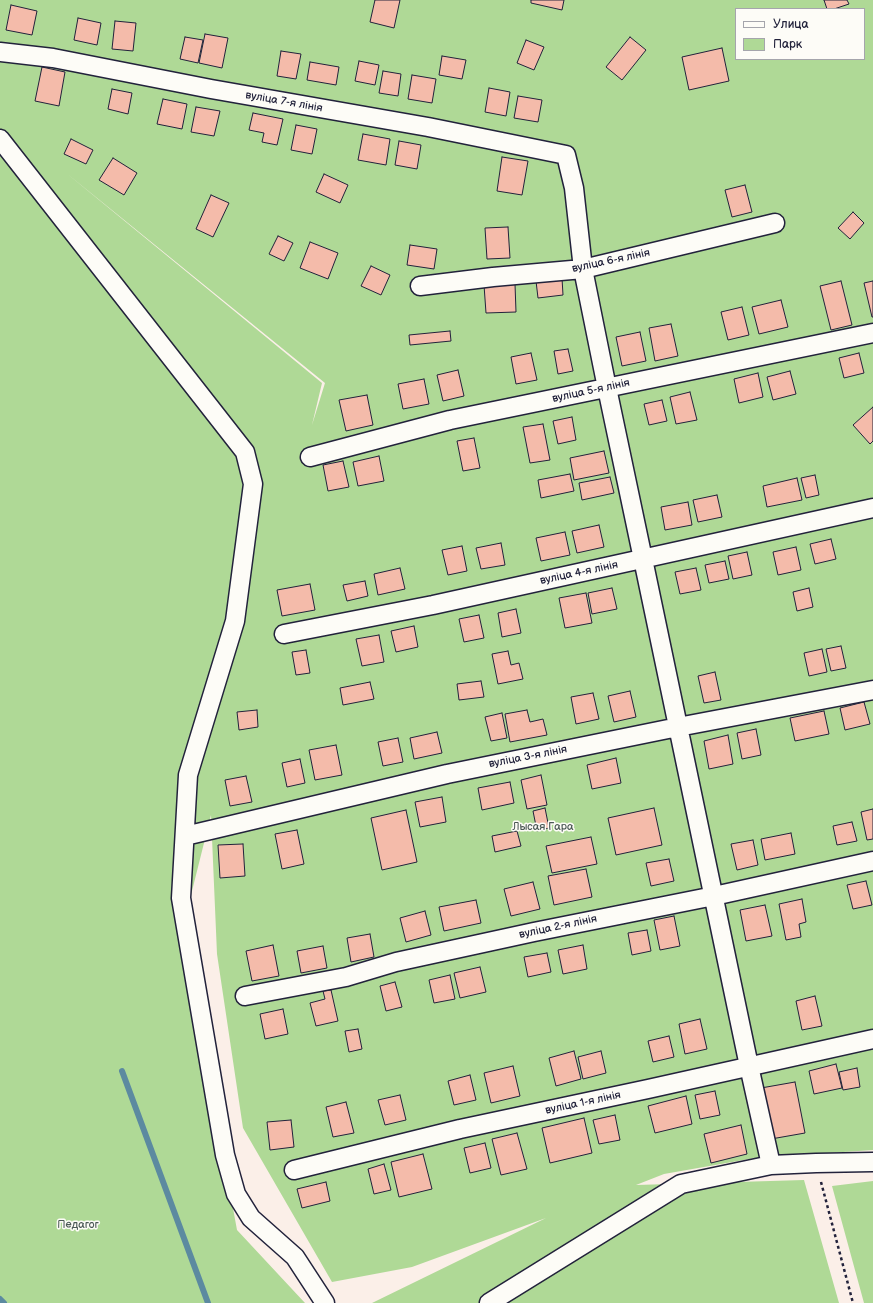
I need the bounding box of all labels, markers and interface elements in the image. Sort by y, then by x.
legend [735,8,865,60]
text: Улица [773,17,809,32]
text: Парк [773,37,802,52]
street label: вуліца 7-я лінія [244,89,324,115]
street label: вуліца 6-я лінія [571,246,651,276]
street label: вуліца 5-я лінія [551,376,631,406]
street label: вуліца 4-я лінія [539,558,619,588]
street label: вуліца 3-я лінія [488,743,568,771]
park label: Лысая Гара [512,820,574,834]
street label: вуліца 2-я лінія [518,912,598,942]
street label: вуліца 1-я лінія [544,1089,622,1117]
park label: Педагог [57,1218,99,1232]

